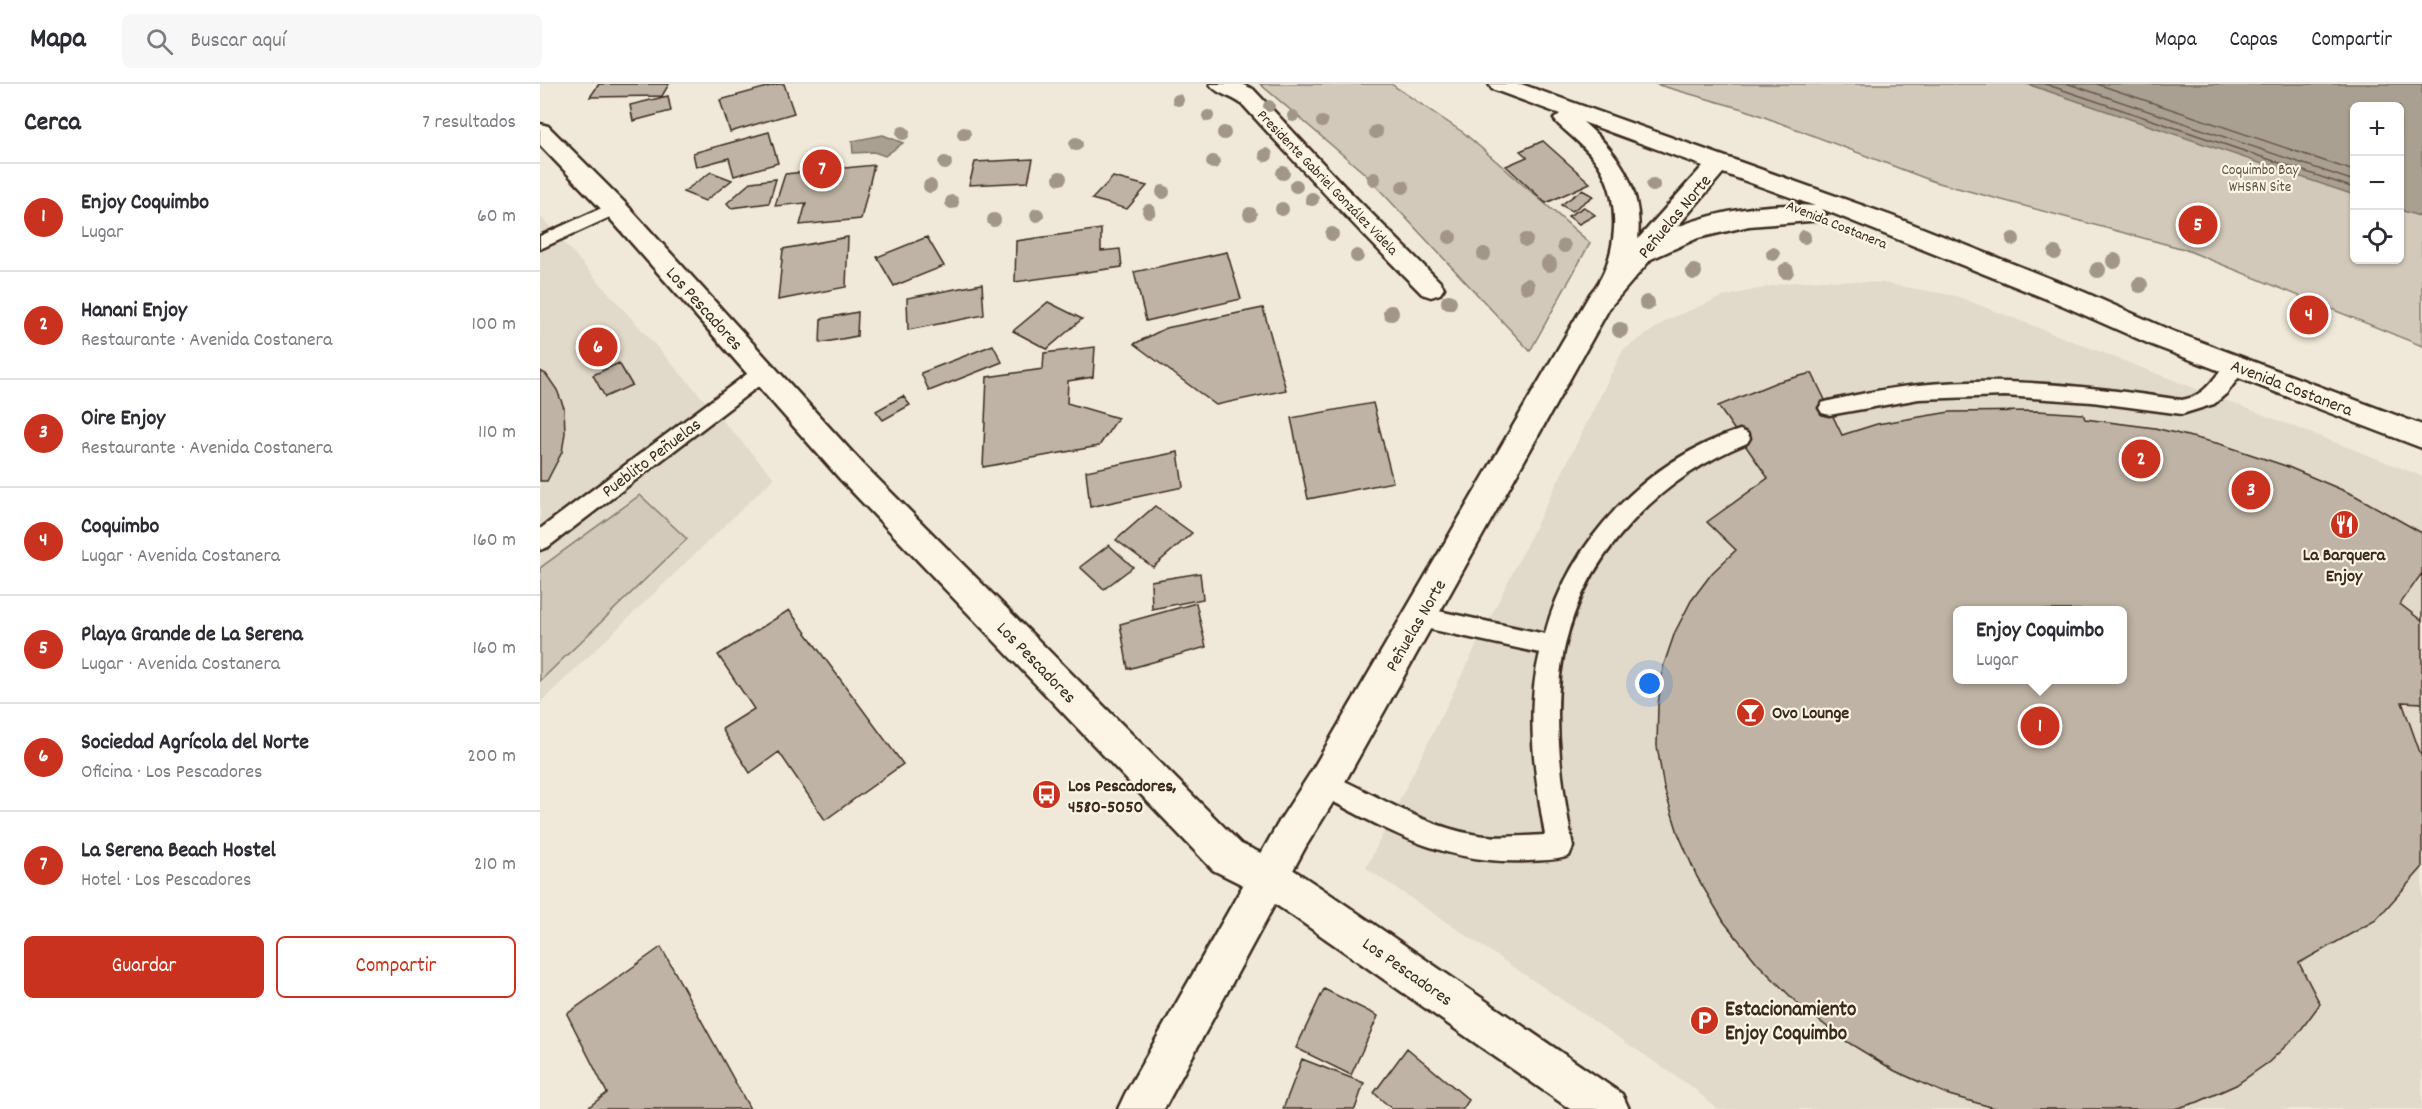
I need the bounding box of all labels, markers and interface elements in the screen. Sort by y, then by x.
search box [122,14,542,68]
text: Mapa [30,21,86,61]
icon: search [143,25,176,58]
text: Buscar aquí [191,26,286,57]
text: Mapa [2155,26,2197,56]
text: Capas [2230,26,2278,56]
text: Compartir [2311,26,2392,56]
map controls [2350,102,2404,264]
button: + [2350,102,2404,156]
text: Cerca [24,105,81,142]
street label: Presidente Gabriel González Videla [1251,106,1403,262]
text: 7 resultados [422,109,516,137]
pin: 7 [802,146,842,191]
button: − [2350,156,2404,210]
park label: Coquimbo Bay WHSRN Site [2221,160,2299,199]
street label: Peñuelas Norte [1633,170,1719,265]
text: Enjoy Coquimbo [81,188,209,219]
street label: Avenida Costanera [1782,196,1891,257]
pin: 5 [2178,202,2218,248]
text: 1 [41,203,46,231]
text: 60 m [477,203,516,231]
button: locate [2350,210,2404,264]
text: Lugar [81,219,123,247]
street label: Los Pescadores [659,262,748,357]
pin: 4 [2290,292,2328,338]
text: Hanani Enjoy [81,296,187,327]
text: 2 [39,311,48,339]
text: 100 m [472,311,516,339]
pin: 6 [578,324,618,370]
text: Restaurante · Avenida Costanera [81,327,332,355]
street label: Avenida Costanera [2227,355,2356,424]
text: Oire Enjoy [81,404,165,435]
street label: Pueblito Peñuelas [598,413,707,505]
text: 3 [39,419,48,447]
text: 110 m [478,419,516,447]
text: Restaurante · Avenida Costanera [81,435,332,463]
pin: 2 [2122,436,2160,482]
pin: 3 [2232,468,2270,512]
restaurant icon: La Barquera Enjoy [2328,509,2360,541]
text: Coquimbo [81,512,159,543]
text: 4 [39,527,48,555]
text: 160 m [473,527,516,555]
text: Lugar · Avenida Costanera [81,543,280,571]
place label: La Barquera Enjoy [2303,544,2386,590]
street label: Peñuelas Norte [1381,575,1454,677]
popup [1953,606,2127,684]
text: Enjoy Coquimbo [1976,616,2104,647]
street label: Los Pescadores [990,617,1081,710]
text: Playa Grande de La Serena [81,620,303,651]
text: 5 [39,635,48,663]
text: 160 m [473,635,516,663]
text: Lugar [1976,647,2018,675]
text: Lugar · Avenida Costanera [81,651,280,679]
your location [1635,669,1664,698]
bar icon: Ovo Lounge [1735,696,1767,728]
place label: Ovo Lounge [1772,702,1849,727]
pin: 1 [2020,704,2060,748]
text: Sociedad Agrícola del Norte [81,728,309,759]
text: 6 [39,743,48,771]
text: 200 m [467,743,516,771]
text: Oficina · Los Pescadores [81,759,263,787]
place label: Los Pescadores, 4580-5050 [1068,775,1176,821]
bus stop icon: Los Pescadores, 4580-5050 [1031,779,1063,811]
text: La Serena Beach Hostel [81,836,276,867]
text: 7 [40,851,47,879]
text: 210 m [474,851,516,879]
text: Hotel · Los Pescadores [81,867,252,895]
street label: Los Pescadores [1356,933,1457,1013]
button: Guardar [24,936,264,998]
button: Compartir [276,936,516,998]
place label: Estacionamiento Enjoy Coquimbo [1725,996,1856,1050]
parking icon: Estacionamiento Enjoy Coquimbo [1688,1004,1720,1036]

